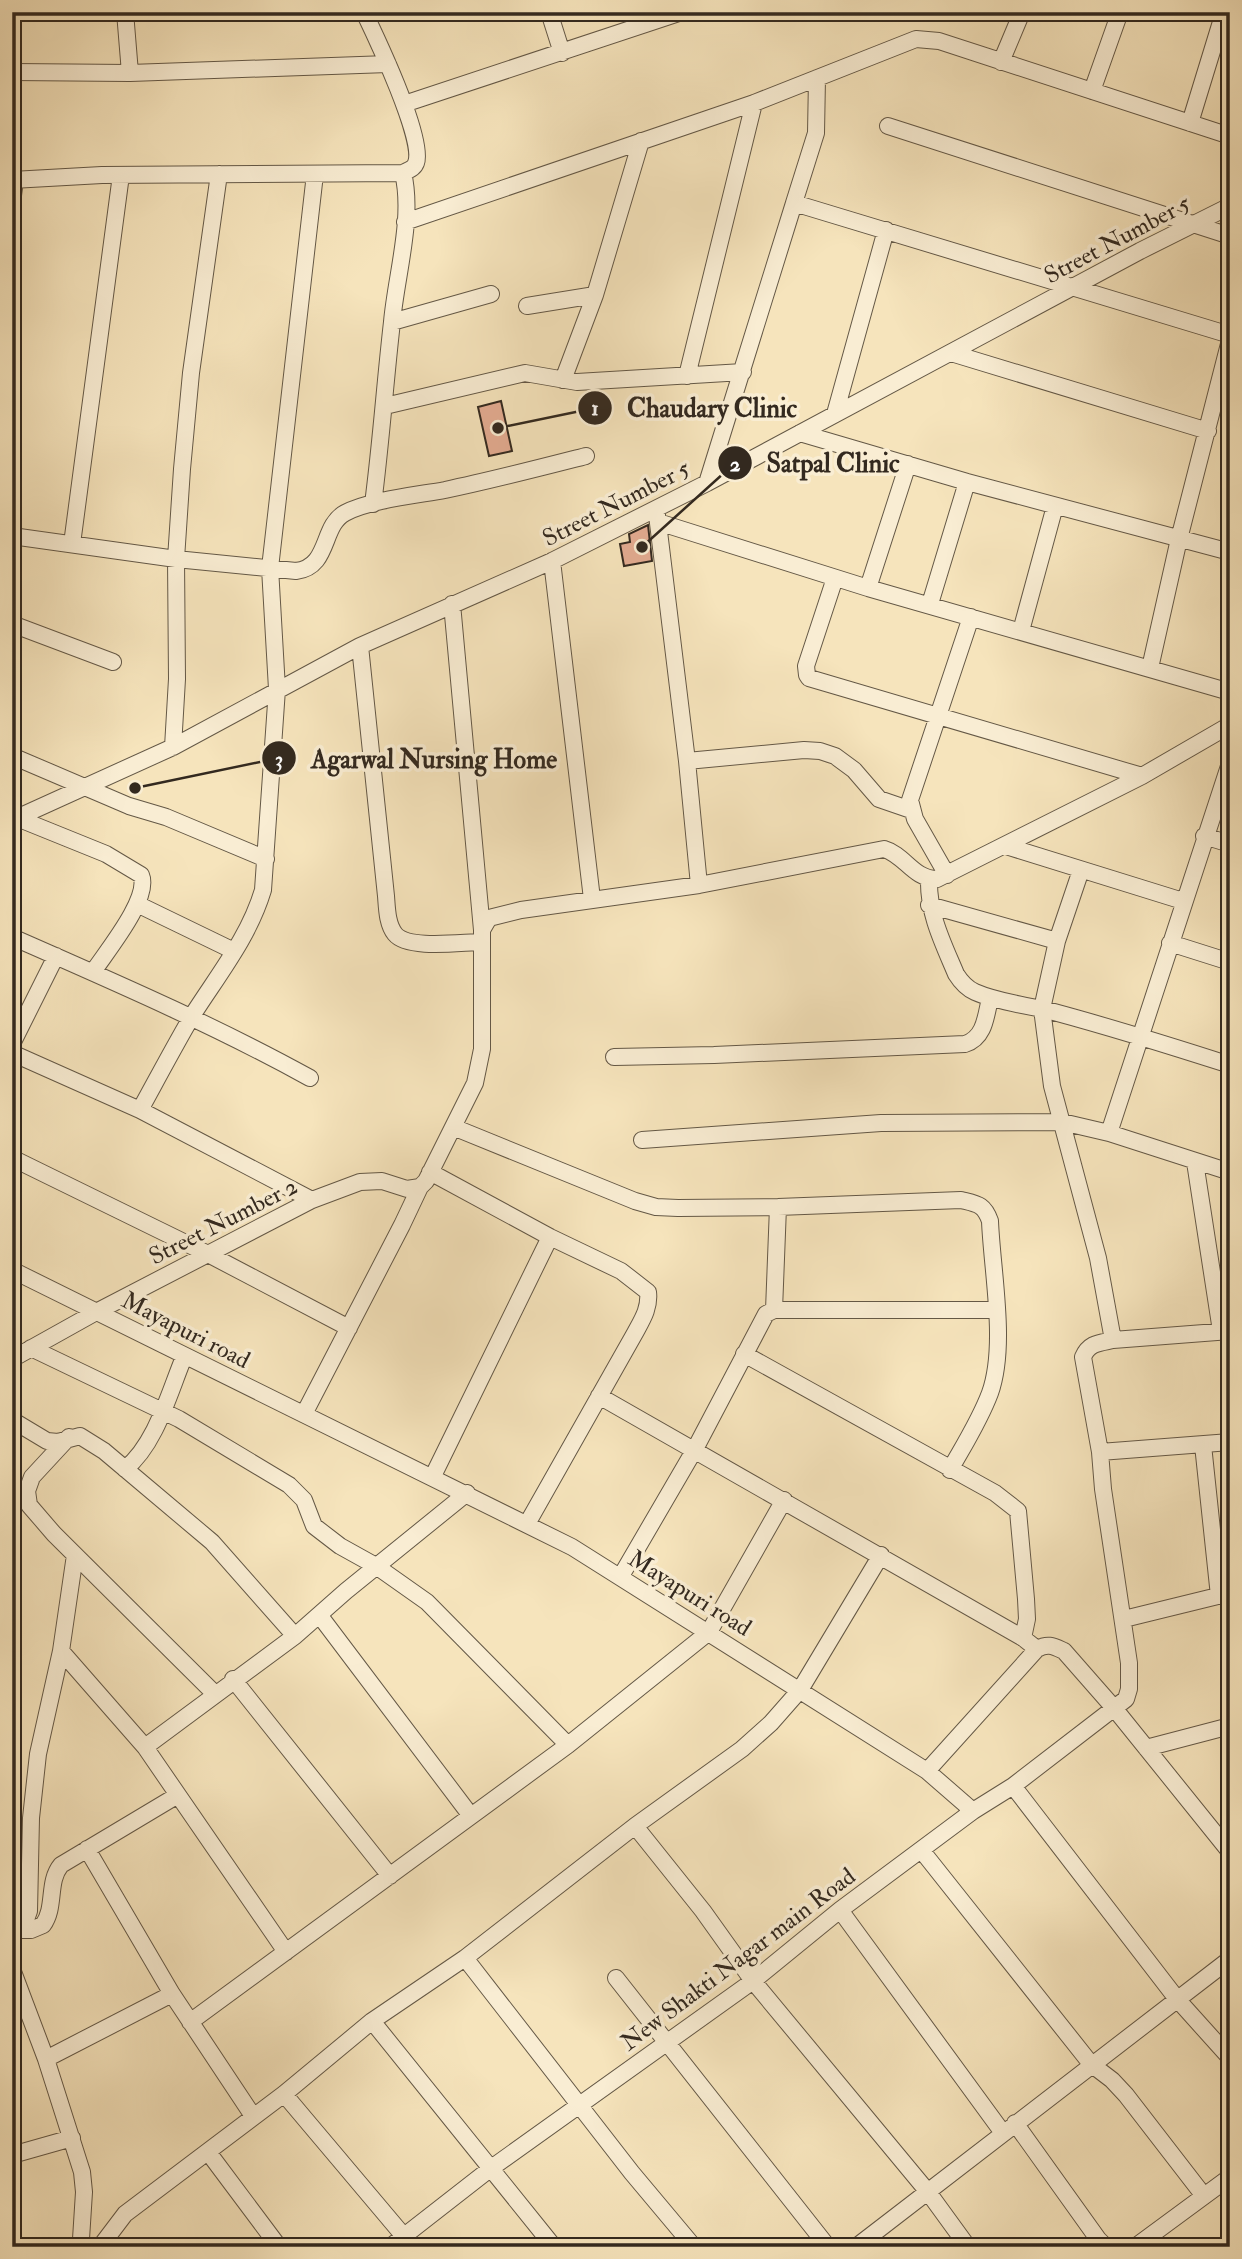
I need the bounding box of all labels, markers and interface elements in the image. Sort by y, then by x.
street label: Street Number 5 [1039,188,1196,291]
callout: Chaudary Clinic [578,385,811,432]
text: Chaudary Clinic [627,393,798,426]
text: 1 [591,395,599,422]
callout: Satpal Clinic [718,440,914,487]
text: Satpal Clinic [767,448,900,481]
text: 2 [730,451,741,478]
street label: Street Number 5 [537,453,695,554]
callout: Agarwal Nursing Home [262,735,571,782]
text: Agarwal Nursing Home [310,744,557,777]
text: 3 [275,746,283,773]
street label: Street Number 2 [144,1171,303,1272]
street label: Mayapuri road [116,1285,255,1376]
street label: Mayapuri road [622,1543,757,1644]
street label: New Shakti Nagar main Road [615,1861,862,2058]

